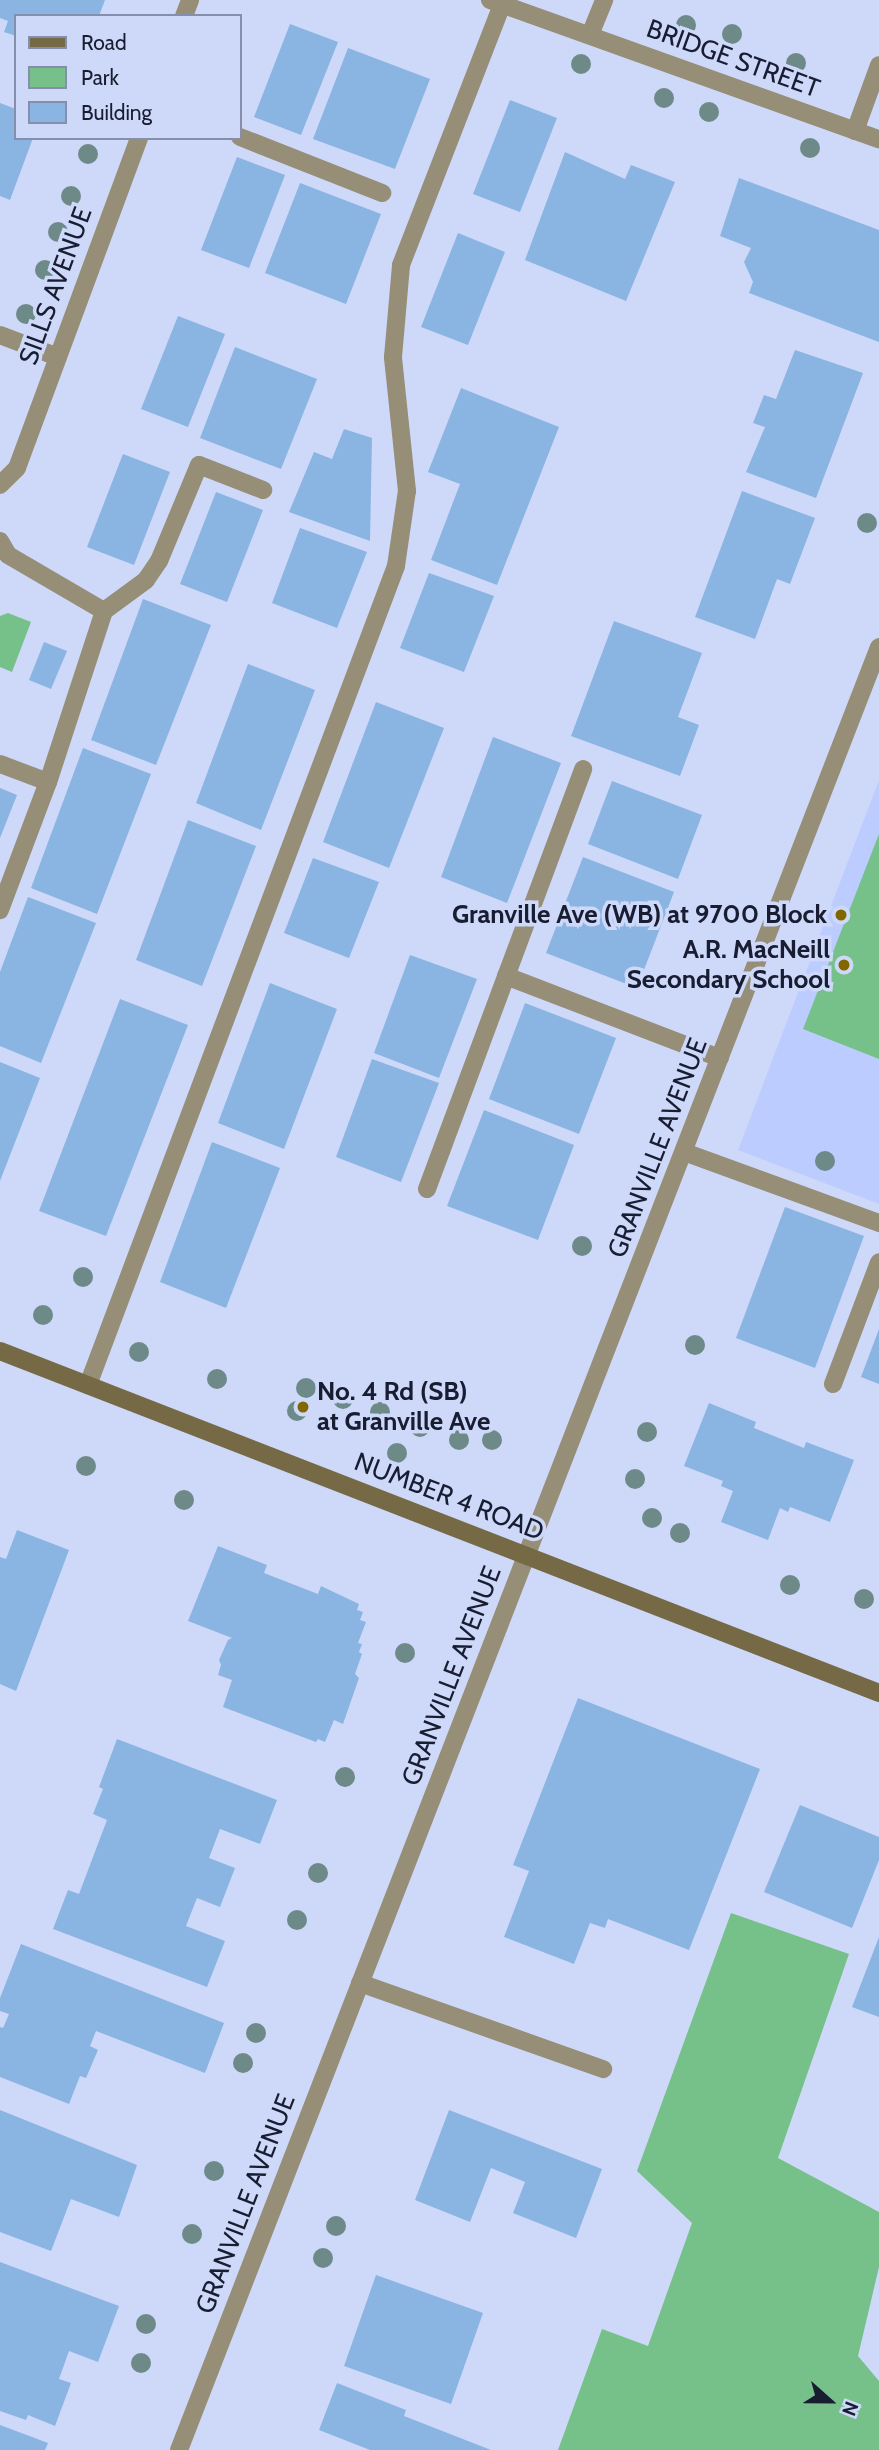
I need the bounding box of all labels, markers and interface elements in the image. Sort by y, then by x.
street label: BRIDGE STREET [642,13,824,105]
legend [14,14,242,140]
text: Road [81,30,127,55]
text: Park [81,65,119,90]
text: Building [81,100,152,125]
street label: SILLS AVENUE [13,203,99,369]
place label: Granville Ave (WB) at 9700 Block [452,899,827,931]
marker: Granville Ave (WB) at 9700 Block [833,907,849,923]
place label: A.R. MacNeill Secondary School [627,934,830,996]
marker: A.R. MacNeill Secondary School [836,957,852,973]
street label: GRANVILLE AVENUE [602,1034,714,1262]
place label: No. 4 Rd (SB) at Granville Ave [317,1376,490,1438]
marker: No. 4 Rd (SB) at Granville Ave [295,1399,311,1415]
street label: NUMBER 4 ROAD [350,1446,548,1548]
street label: GRANVILLE AVENUE [396,1562,508,1790]
street label: GRANVILLE AVENUE [190,2090,302,2318]
north arrow [795,2366,865,2436]
text: N [837,2398,863,2419]

